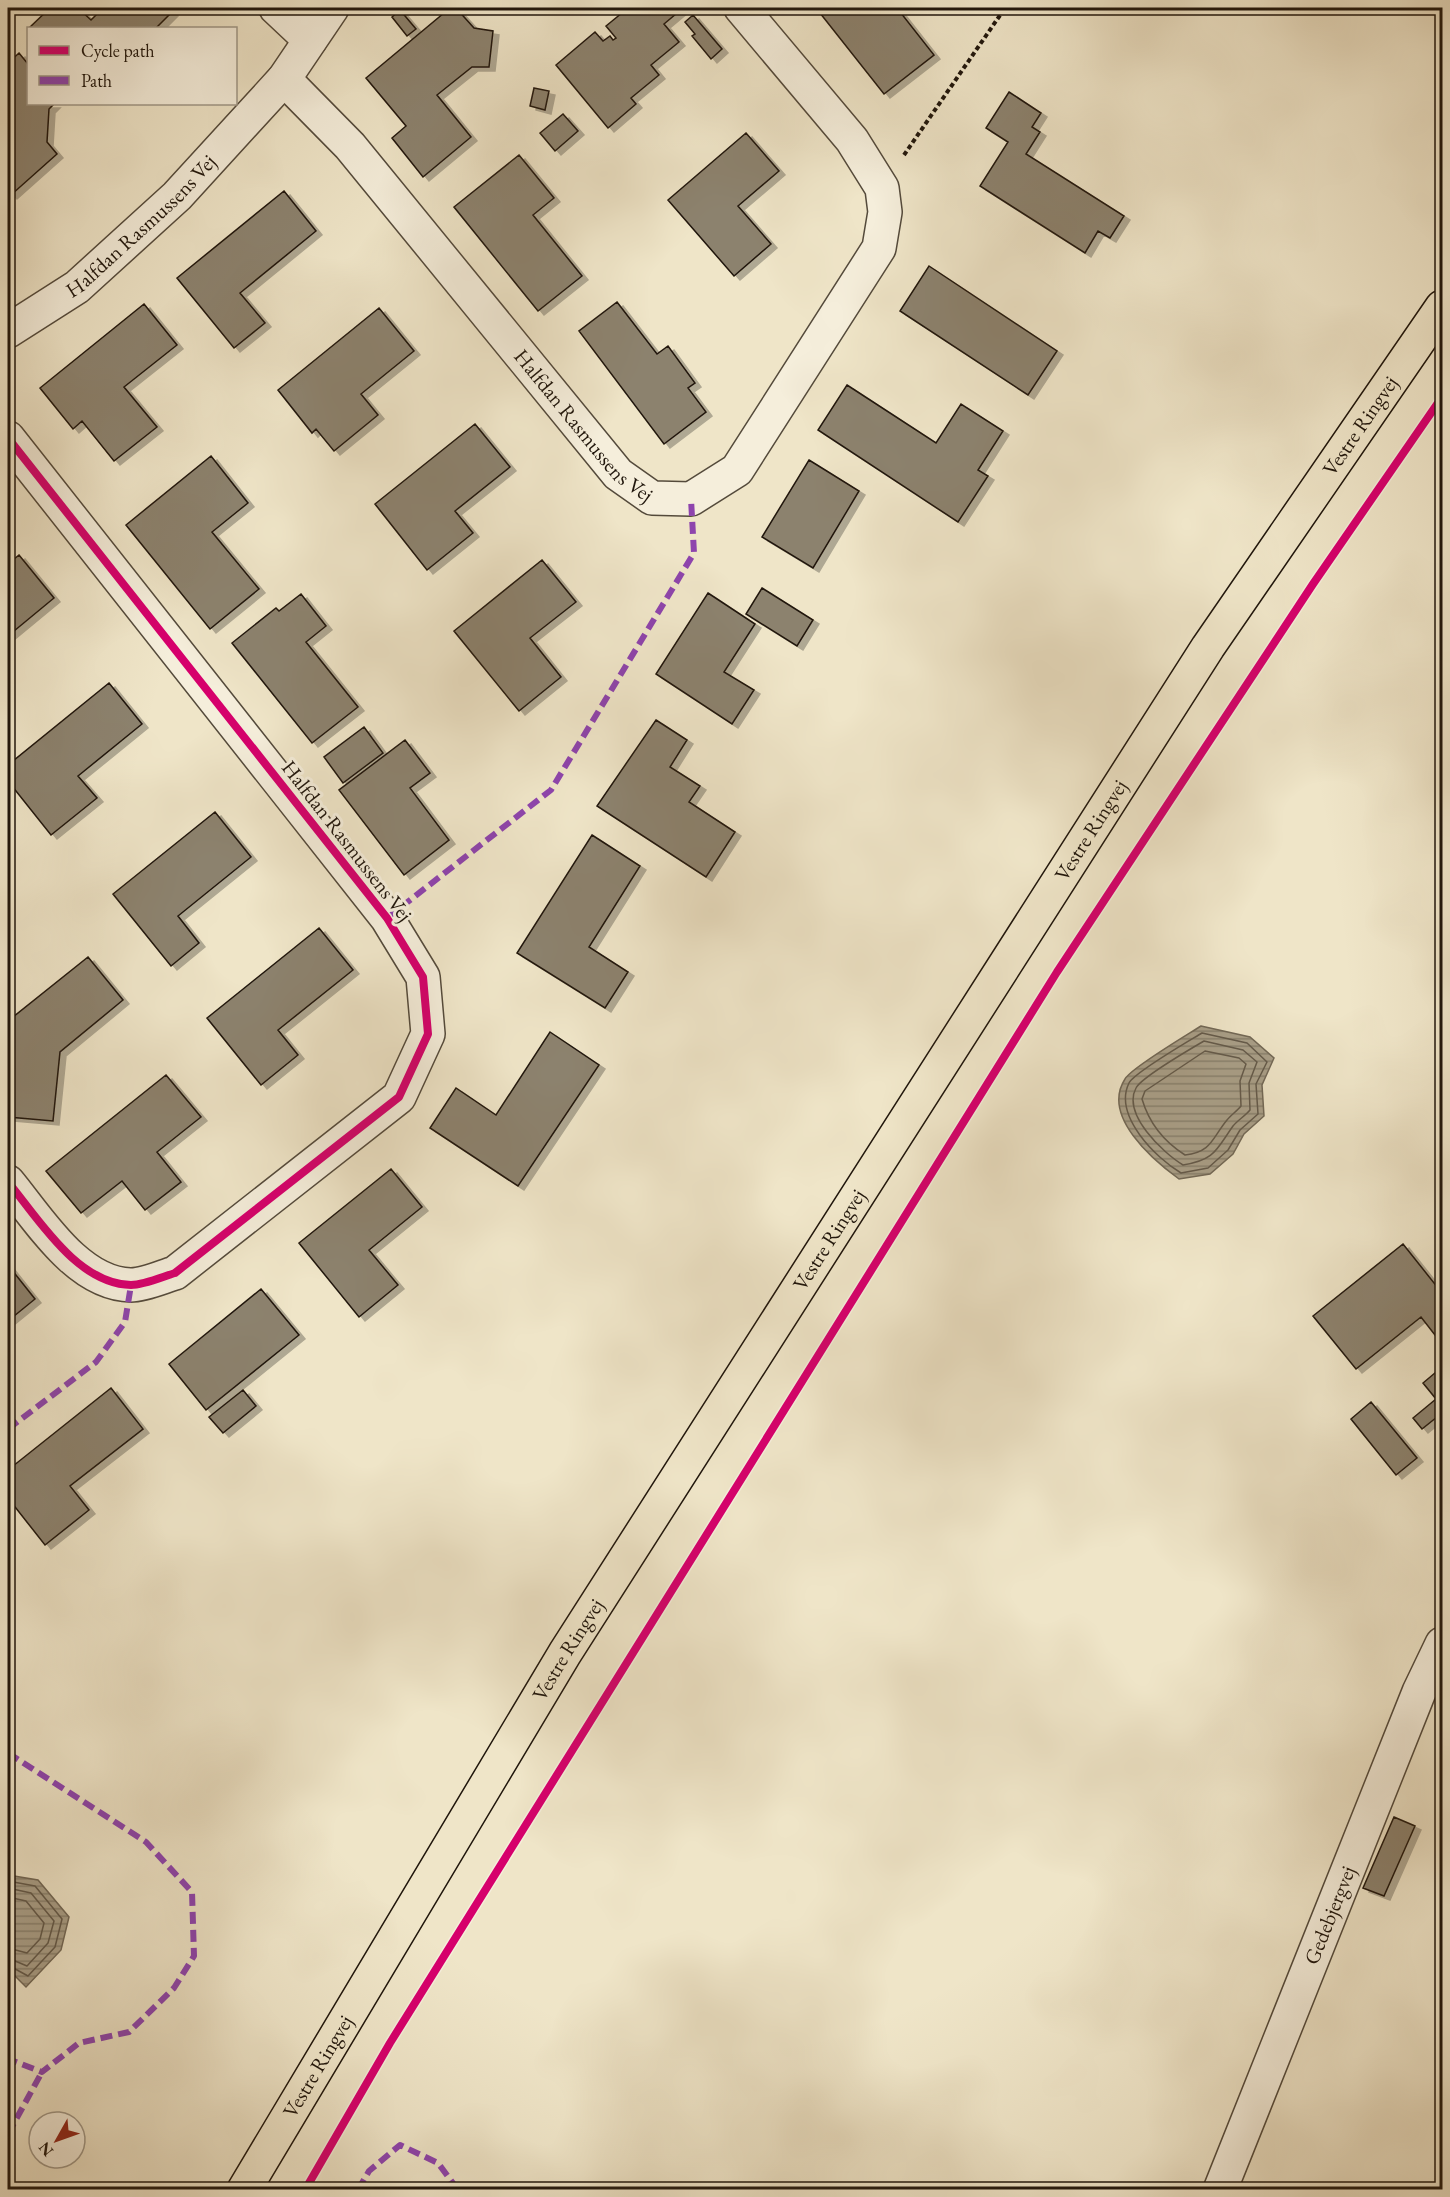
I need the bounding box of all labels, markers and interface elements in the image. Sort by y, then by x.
legend [27,27,237,105]
text: Cycle path [81,39,155,62]
text: Path [81,69,112,92]
street label: Halfdan Rasmussens Vej [61,148,221,304]
street label: Halfdan Rasmussens Vej [508,343,659,508]
street label: Vestre Ringvej [1316,371,1404,481]
street label: Halfdan Rasmussens Vej [276,755,419,927]
street label: Vestre Ringvej [1048,774,1133,886]
street label: Vestre Ringvej [786,1184,871,1295]
street label: Vestre Ringvej [526,1593,609,1705]
street label: Gedebjergvej [1298,1862,1361,1968]
street label: Vestre Ringvej [276,2010,359,2122]
north arrow [27,2110,87,2170]
text: N [34,2138,58,2161]

